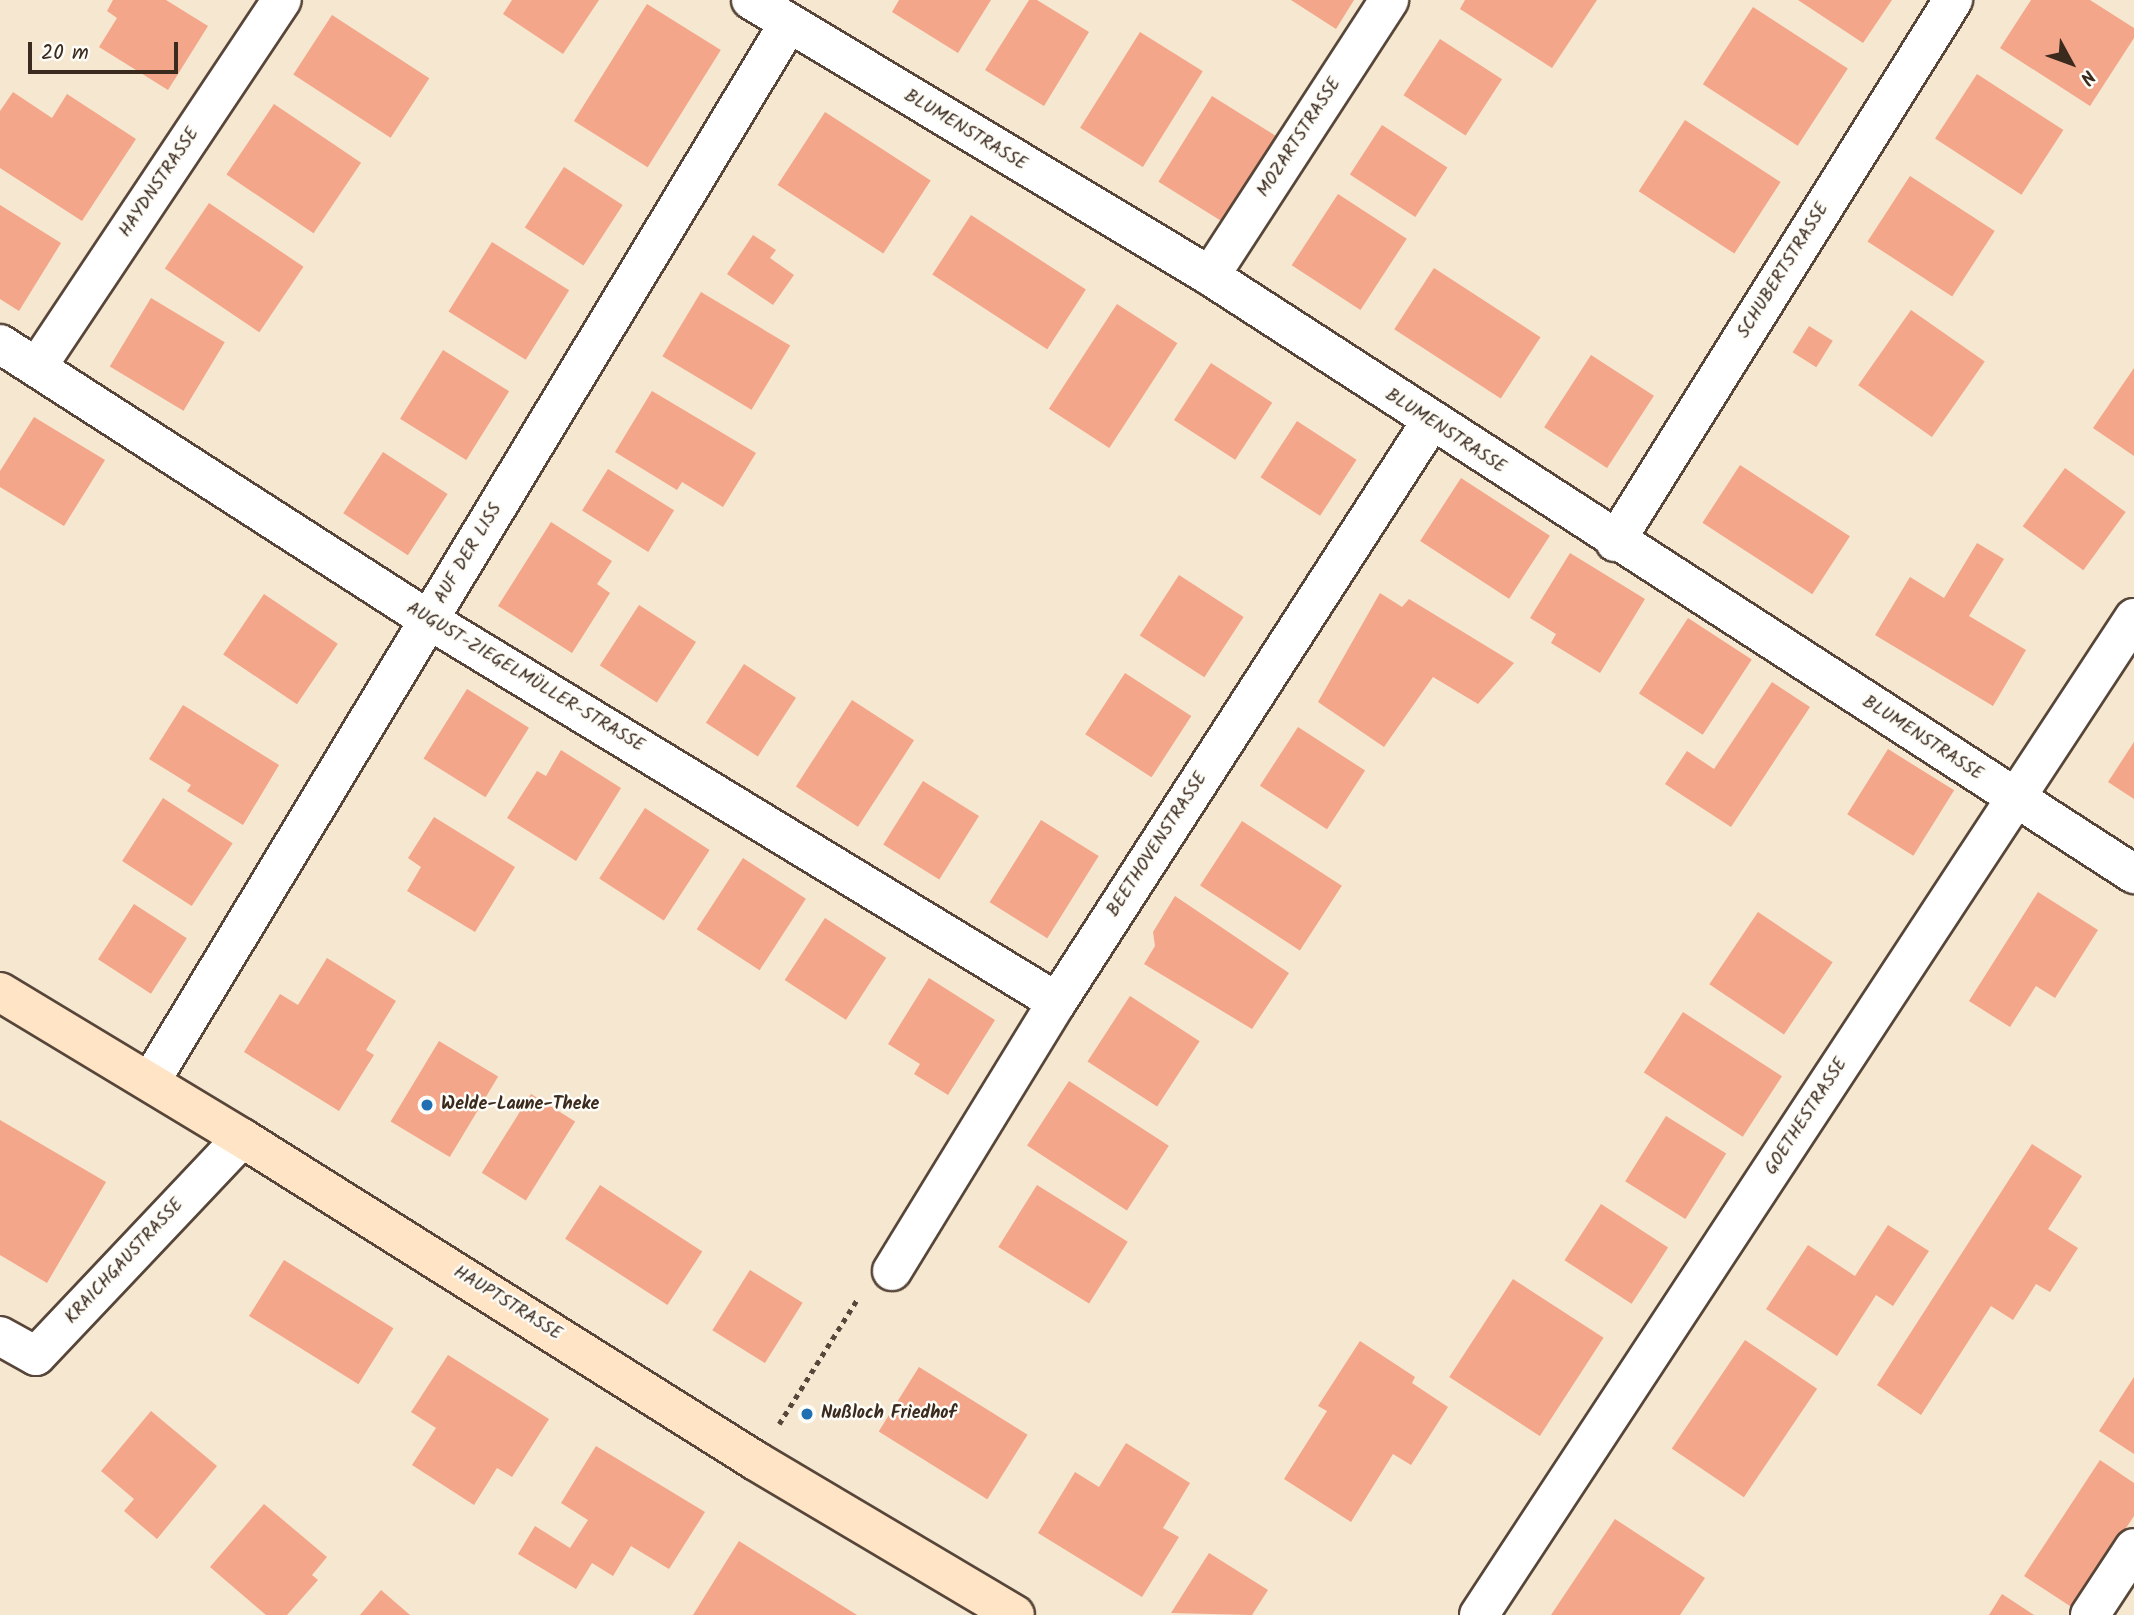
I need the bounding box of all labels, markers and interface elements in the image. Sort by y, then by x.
scale bar [32,28,182,72]
north arrow [2036,28,2106,98]
text: 20 m [41,37,89,70]
text: N [2072,62,2102,91]
street label: MOZARTSTRASSE [1253,74,1347,202]
street label: BLUMENSTRASSE [900,86,1030,176]
street label: HAYDNSTRASSE [115,124,205,242]
street label: SCHUBERTSTRASSE [1734,199,1834,343]
street label: BLUMENSTRASSE [1381,385,1509,479]
street label: AUF DER LISS [431,500,507,608]
street label: AUGUST-ZIEGELMÜLLER-STRASSE [402,598,648,758]
street label: BLUMENSTRASSE [1858,692,1986,786]
street label: BEETHOVENSTRASSE [1103,769,1213,921]
street label: GOETHESTRASSE [1761,1054,1853,1180]
place label: Welde-Laune-Theke [441,1094,599,1116]
marker: Welde-Laune-Theke [419,1097,435,1113]
street label: KRAICHGAUSTRASSE [61,1195,189,1329]
street label: HAUPTSTRASSE [449,1262,565,1346]
place label: Nußloch Friedhof [821,1403,956,1425]
marker: Nußloch Friedhof [799,1406,815,1422]

